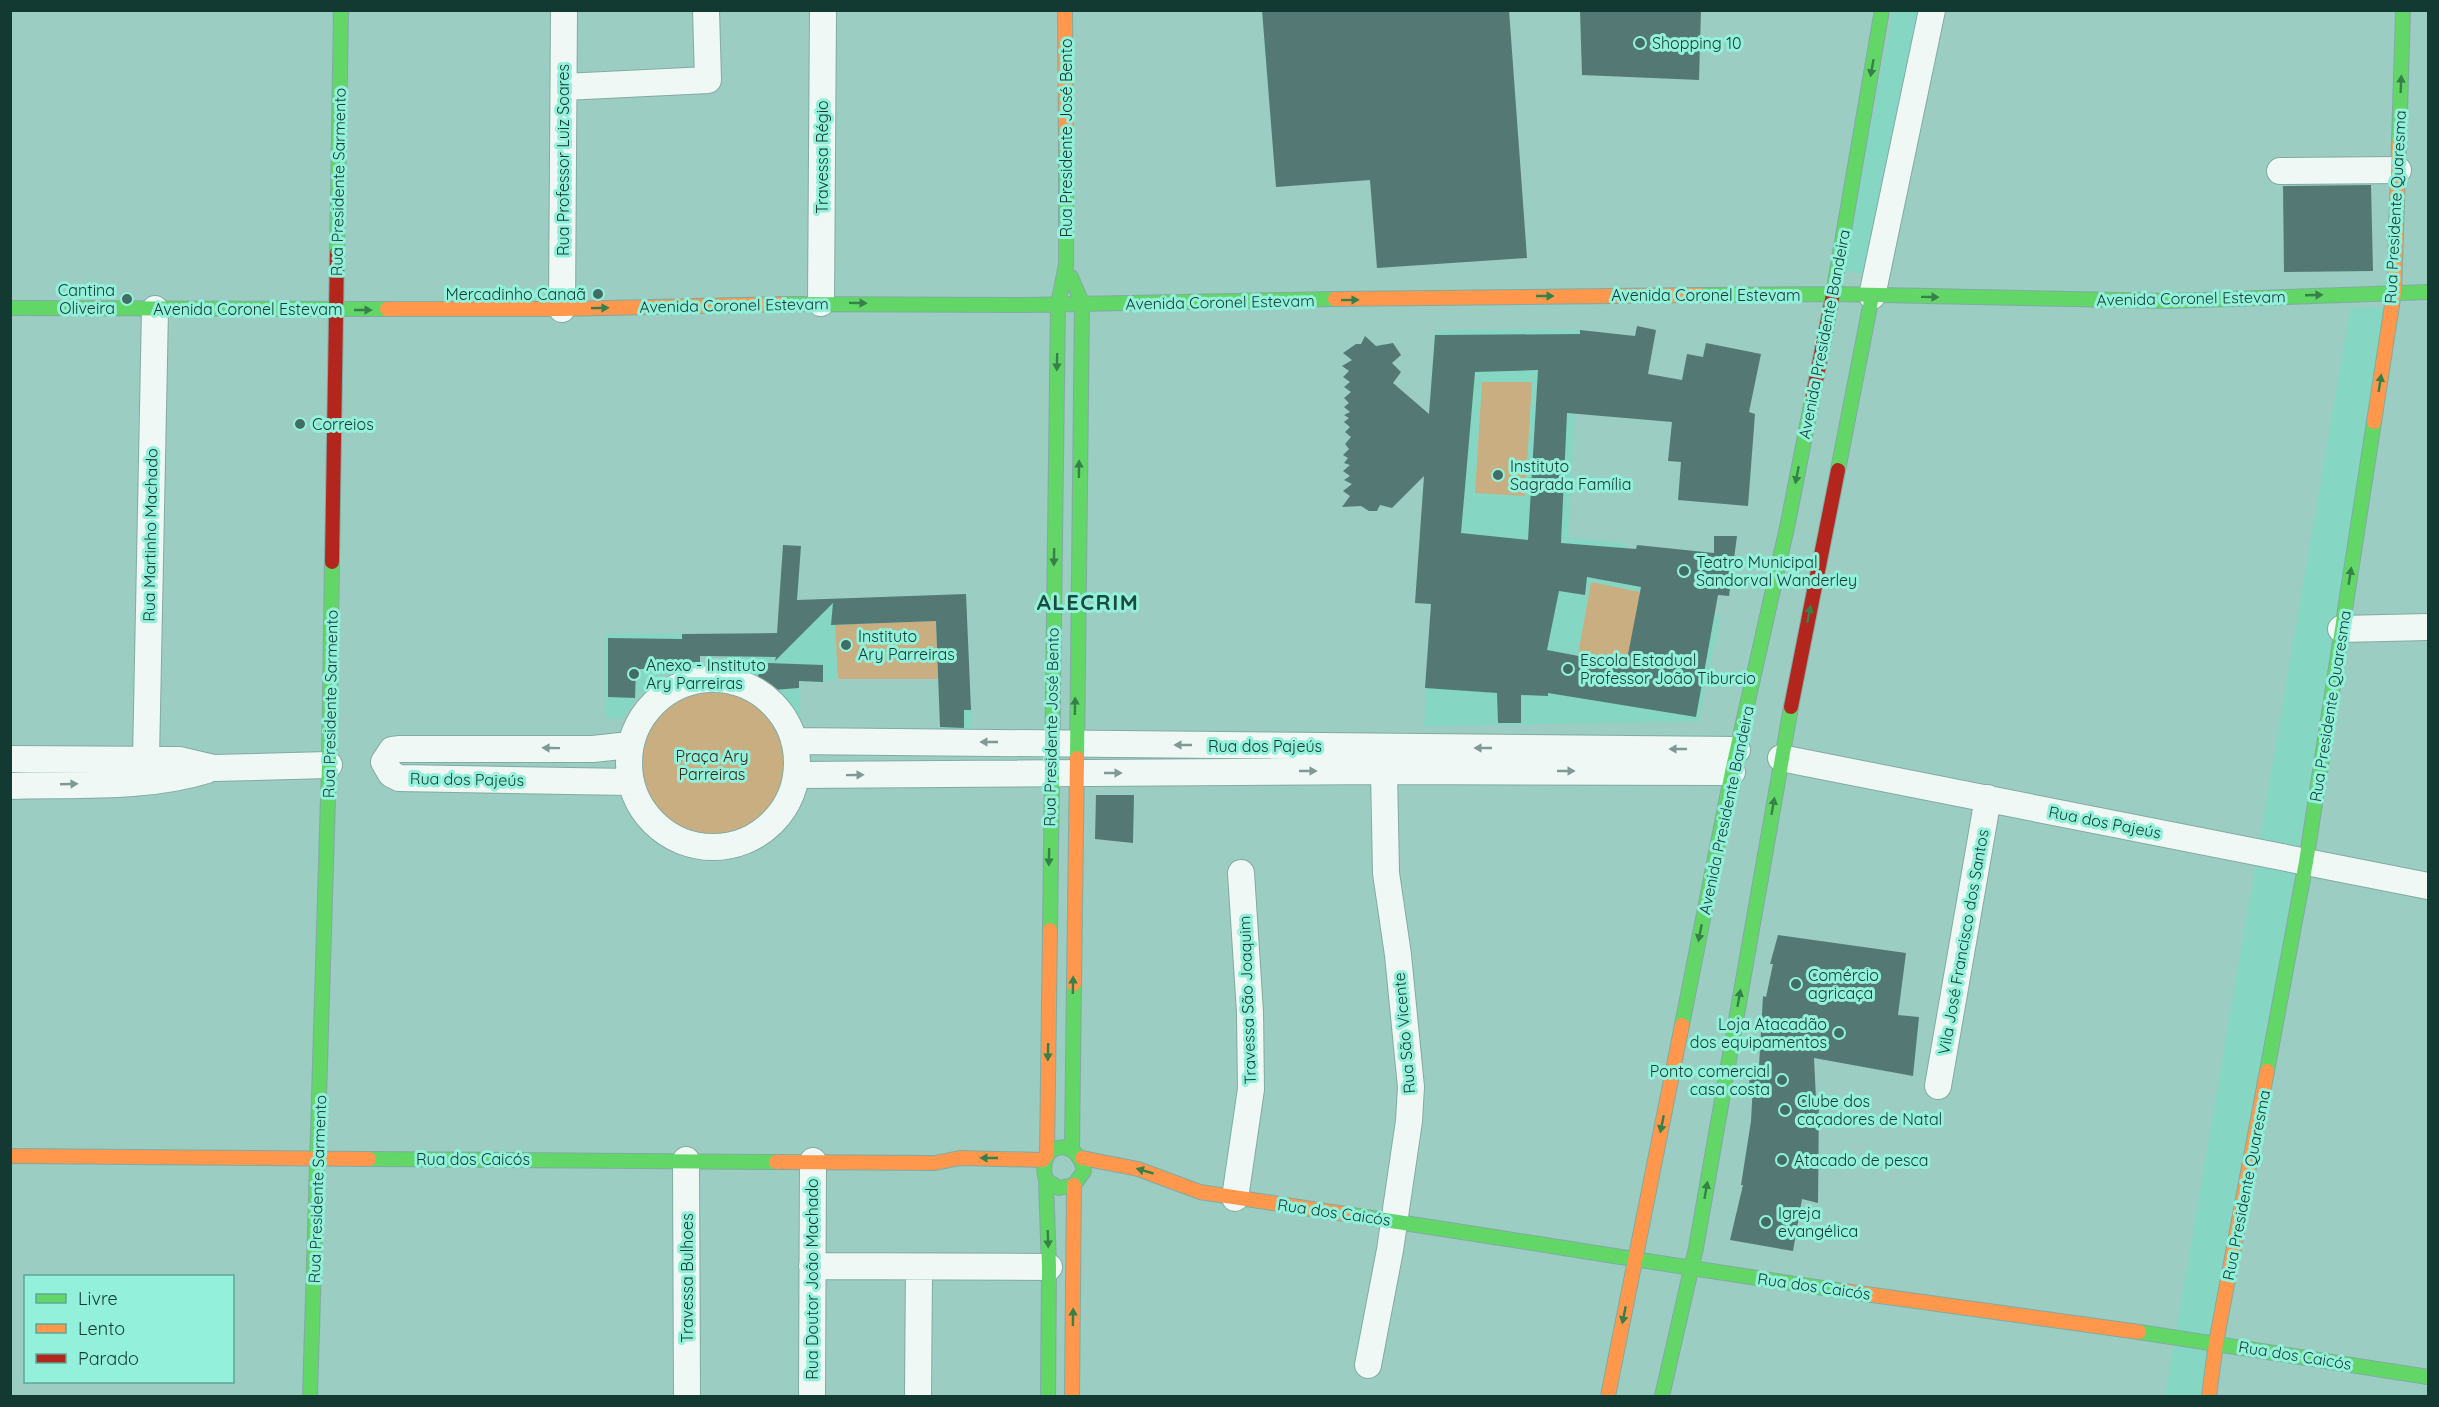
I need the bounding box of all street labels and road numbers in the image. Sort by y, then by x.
street label: Rua Presidente José Bento [1056,38,1076,238]
street label: Rua Professor Luiz Soares [553,64,573,256]
street label: Rua Presidente Sarmento [326,88,350,276]
street label: Travessa Régio [812,100,832,214]
street label: Rua Presidente Quaresma [2380,110,2410,304]
street label: Avenida Presidente Bandeira [1794,228,1854,440]
street label: Avenida Coronel Estevam [1611,285,1801,305]
street label: Avenida Coronel Estevam [2096,286,2286,310]
street label: Avenida Coronel Estevam [1125,290,1315,314]
street label: Avenida Coronel Estevam [639,293,829,317]
street label: Avenida Coronel Estevam [153,299,343,319]
street label: Rua Martinho Machado [138,448,162,622]
street label: Rua Presidente Quaresma [2305,609,2355,803]
street label: Rua Presidente Sarmento [318,610,342,798]
street label: Rua Presidente José Bento [1039,627,1063,827]
street label: Avenida Presidente Bandeira [1694,704,1758,916]
street label: Rua dos Pajeús [1208,736,1322,756]
street label: Rua dos Pajeús [410,768,524,790]
street label: Rua dos Pajeús [2047,801,2163,843]
street label: Vila José Francisco dos Santos [1933,828,1993,1056]
street label: Travessa São Joaquim [1234,915,1260,1085]
street label: Rua São Vicente [1389,972,1419,1094]
street label: Rua Presidente Quaresma [2218,1088,2274,1282]
street label: Rua Presidente Sarmento [304,1094,330,1284]
street label: Rua dos Caicós [416,1149,530,1169]
street label: Rua Doutor Joâo Machado [802,1178,822,1380]
street label: Rua dos Caicós [1276,1194,1392,1230]
street label: Travessa Bulhoes [677,1213,697,1343]
street label: Rua dos Caicós [1756,1268,1872,1304]
street label: Rua dos Caicós [2237,1336,2353,1374]

